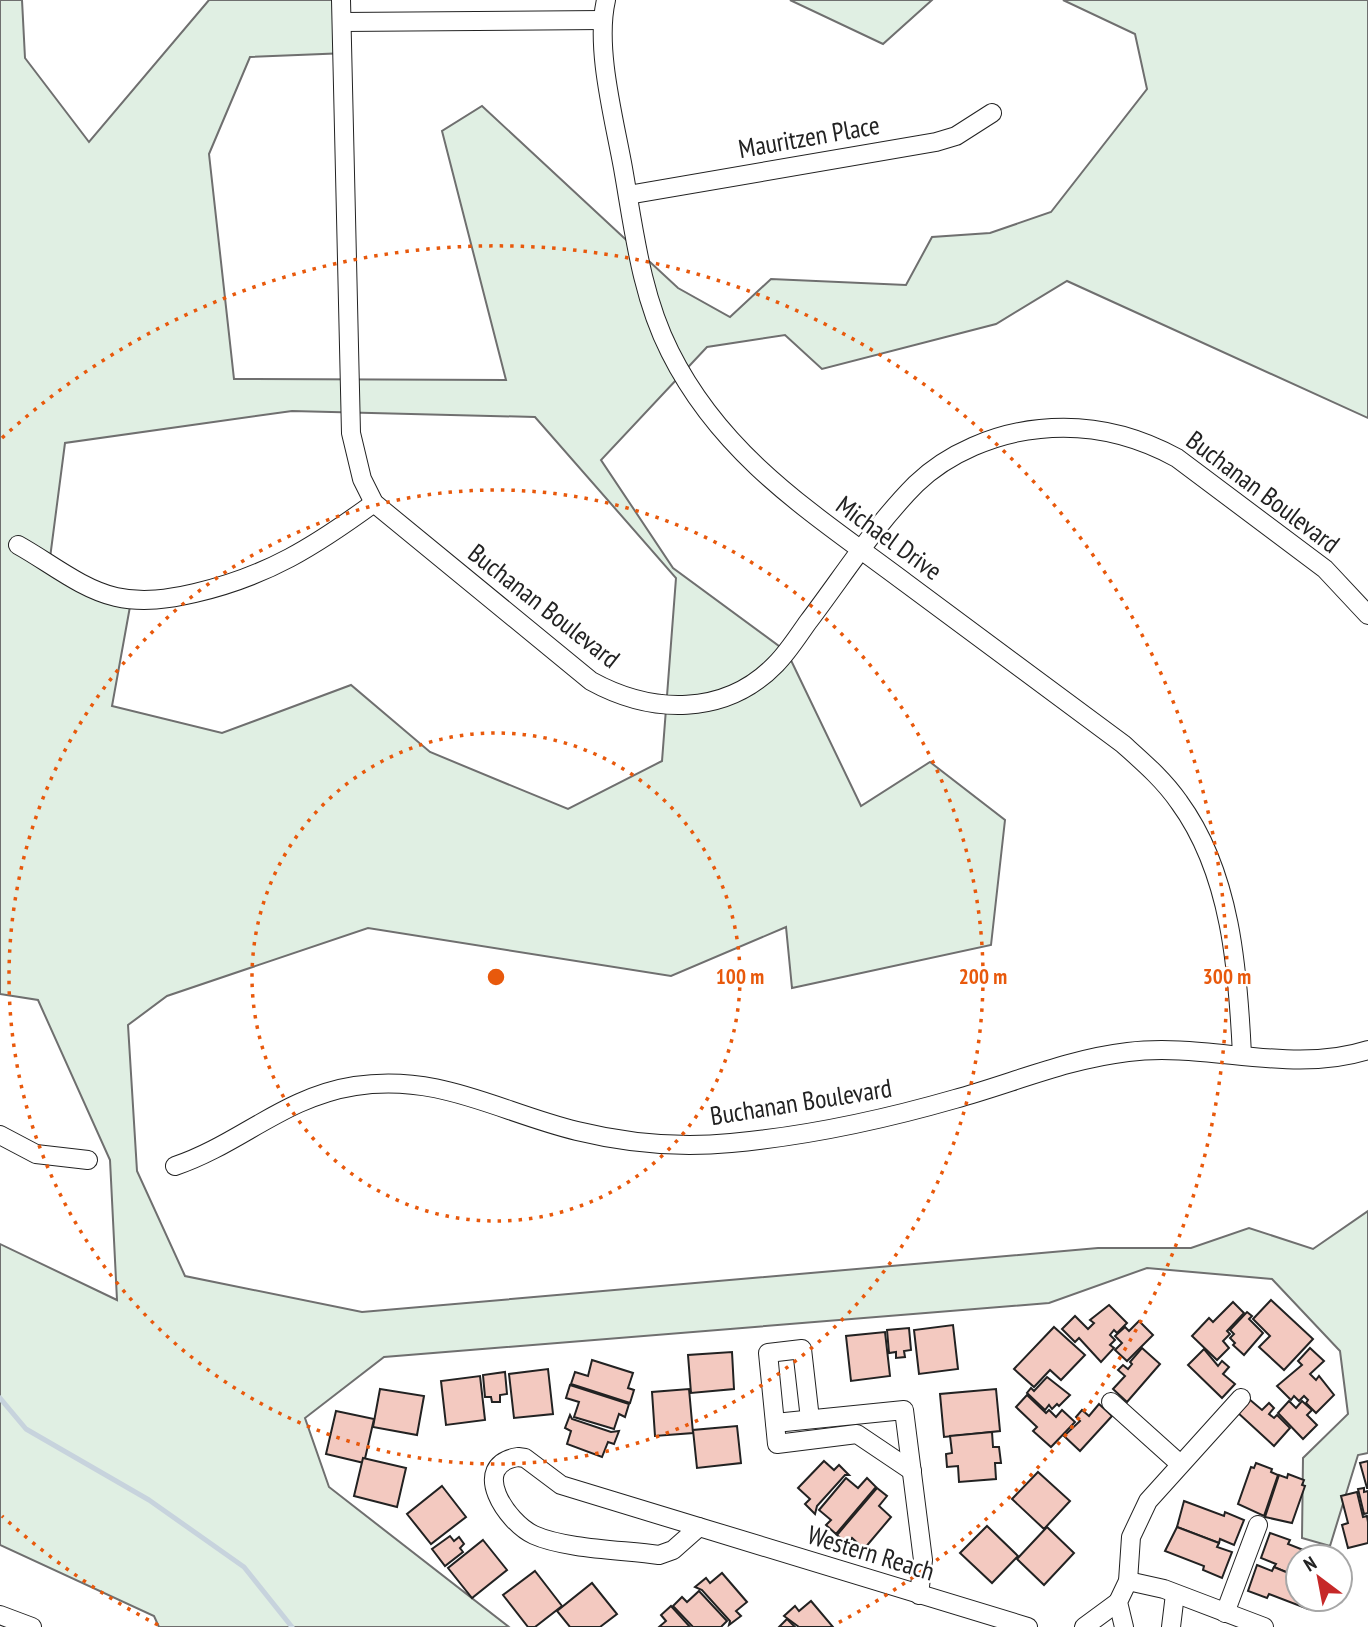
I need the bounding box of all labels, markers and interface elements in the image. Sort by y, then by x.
street label: Mauritzen Place [736,108,882,165]
street label: Buchanan Boulevard [1180,423,1346,560]
street label: Michael Drive [830,488,949,587]
street label: Buchanan Boulevard [462,536,627,675]
text: 100 m [716,963,764,990]
text: 200 m [959,963,1007,990]
text: 300 m [1203,963,1251,990]
centre of rings [484,965,508,989]
street label: Buchanan Boulevard [708,1071,894,1132]
street label: Western Reach [804,1518,939,1587]
north arrow [1284,1543,1354,1613]
text: N [1299,1551,1321,1576]

